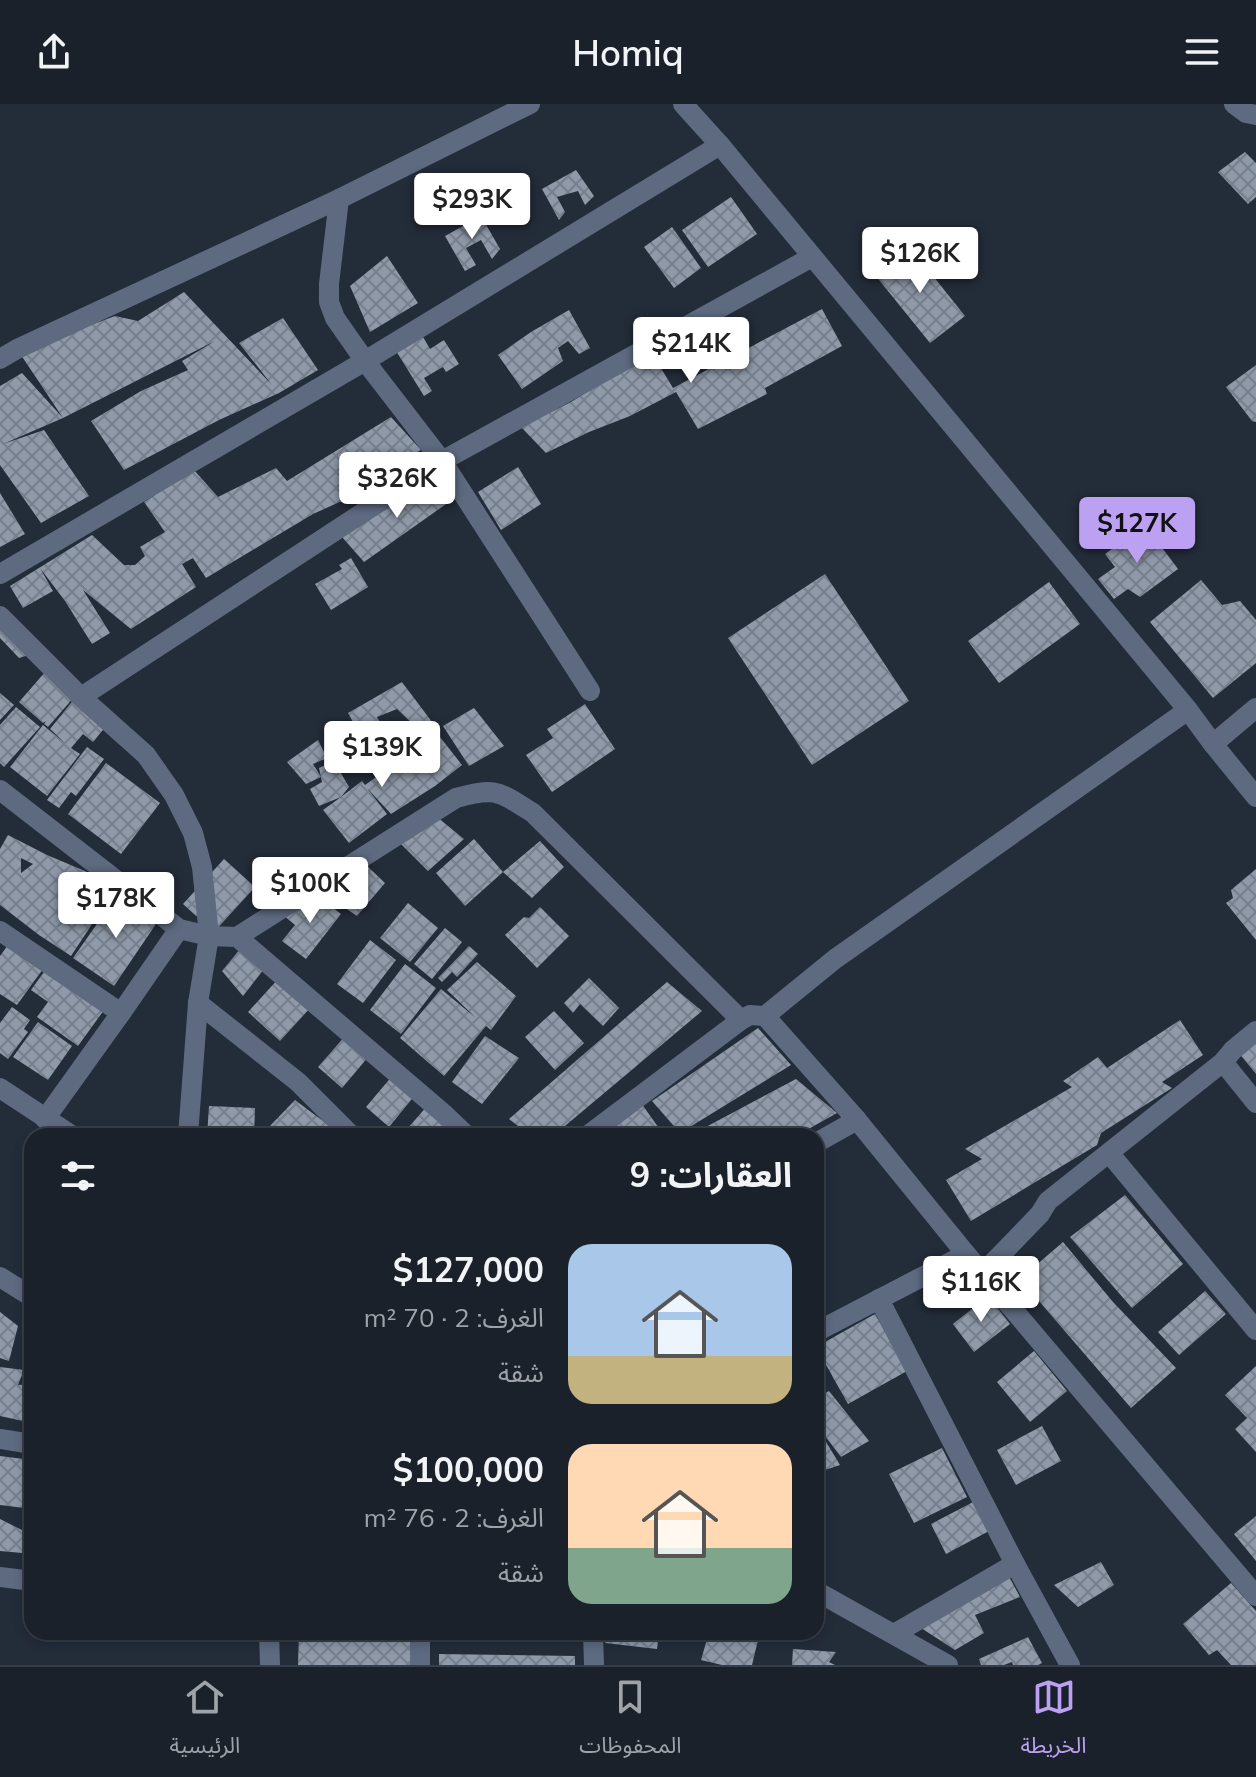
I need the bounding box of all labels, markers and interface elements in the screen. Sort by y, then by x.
icon: share [32,30,76,74]
text: Homiq [572,30,684,75]
icon: menu [1180,30,1224,74]
pin: $293K [416,173,528,241]
text: $293K [432,182,512,215]
pin: $126K [864,227,976,295]
text: $126K [880,236,960,269]
pin: $214K [635,317,747,385]
text: $214K [651,326,731,359]
pin: $326K [341,452,453,520]
text: $326K [357,461,437,494]
pin: $127K [1081,497,1193,565]
text: $127K [1097,506,1177,539]
pin: $139K [326,721,438,789]
text: $139K [342,730,422,763]
pin: $100K [254,857,366,925]
text: $100K [270,866,350,899]
pin: $178K [60,872,172,940]
text: $178K [76,881,156,914]
text: العقارات: 9 [630,1153,792,1196]
icon: filters [56,1154,100,1198]
text: $127,000 [393,1248,544,1291]
pin: $116K [925,1256,1037,1324]
text: $116K [941,1265,1021,1298]
icon: home [632,1276,728,1372]
text: الغرف: 2 · 70 m² [364,1301,544,1334]
text: شقة [498,1356,544,1389]
text: $100,000 [393,1448,544,1491]
icon: home [632,1476,728,1572]
text: الغرف: 2 · 76 m² [364,1501,544,1534]
text: شقة [498,1556,544,1589]
tab: الرئيسية [170,1675,240,1769]
tab: المحفوظات [579,1675,681,1769]
tab: الخريطة [1021,1675,1086,1769]

